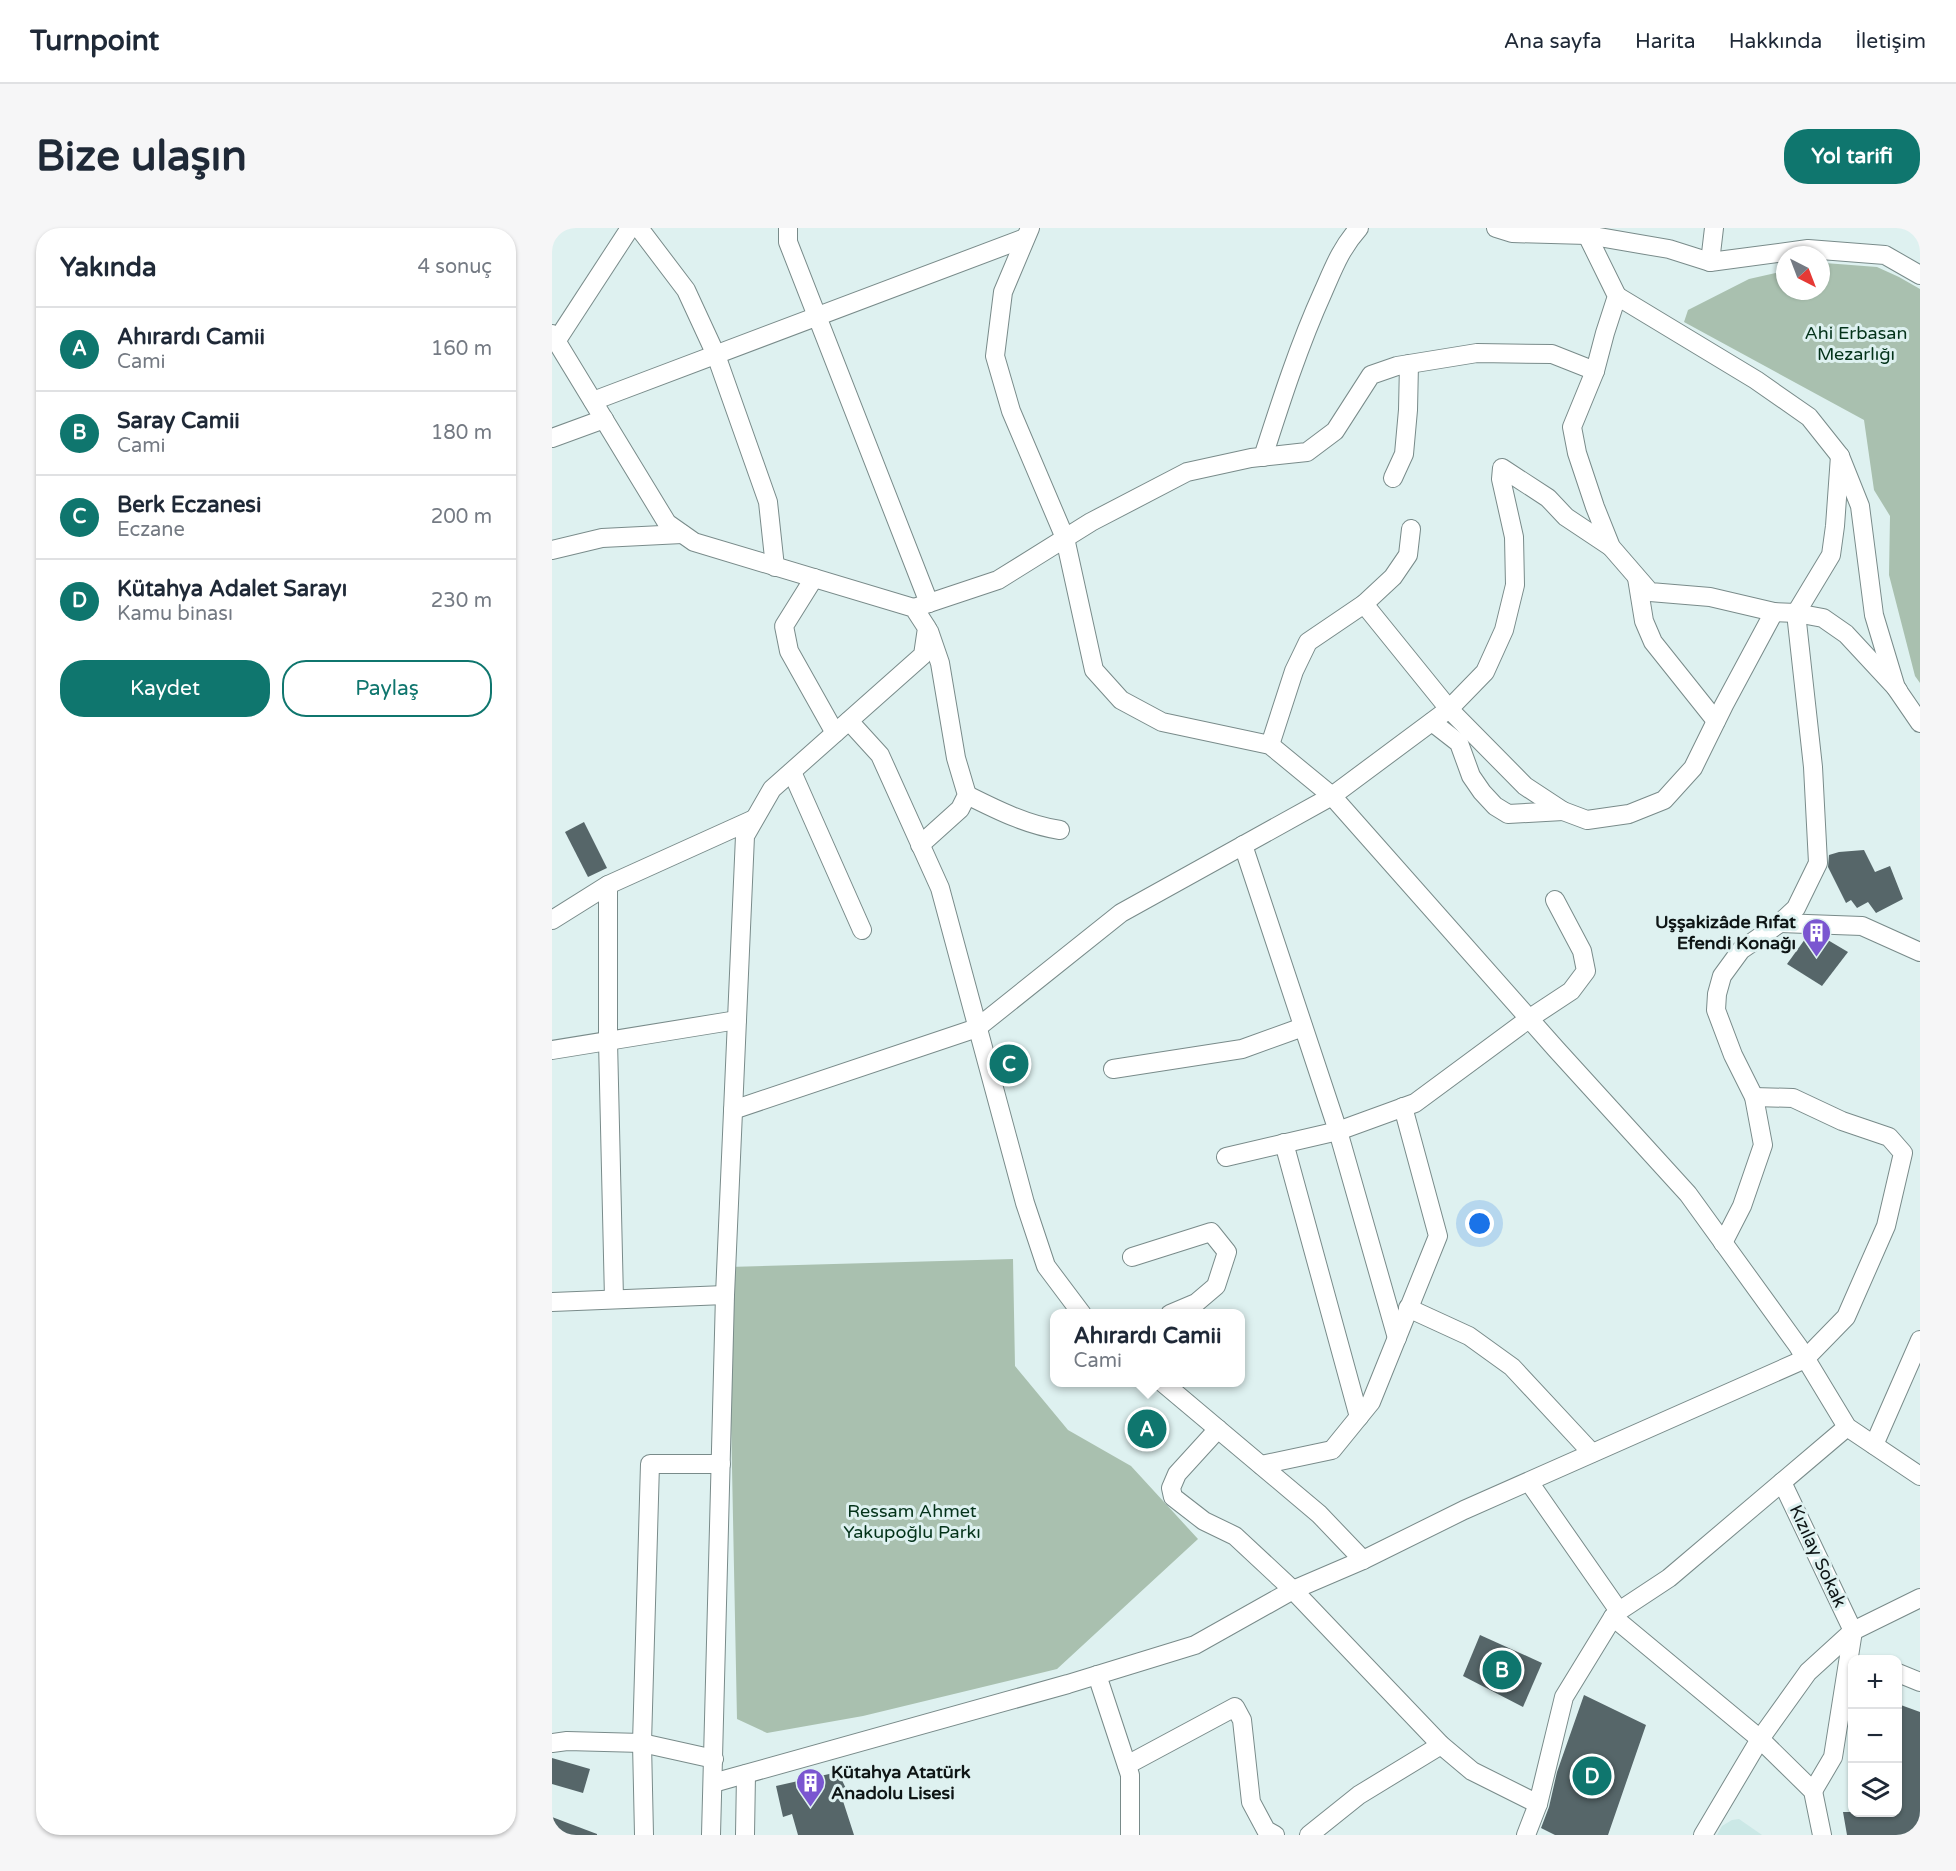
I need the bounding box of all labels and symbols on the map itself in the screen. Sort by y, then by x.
north arrow [1776,246,1830,300]
park label: Ahi Erbasan Mezarlığı [1805,322,1907,365]
place label: Uşşakizâde Rıfat Efendi Konağı [1655,911,1796,954]
building icon: Uşşakizâde Rıfat Efendi Konağı [1801,916,1833,958]
pin: C [990,1042,1028,1086]
your location [1465,1209,1494,1238]
pin: A [1128,1406,1166,1452]
park label: Ressam Ahmet Yakupoğlu Parkı [843,1500,981,1543]
street label: Kızılay Sokak [1785,1501,1851,1611]
pin: B [1482,1648,1522,1692]
pin: D [1572,1754,1612,1798]
place label: Kütahya Atatürk Anadolu Lisesi [831,1761,971,1804]
building icon: Kütahya Atatürk Anadolu Lisesi [794,1766,826,1808]

